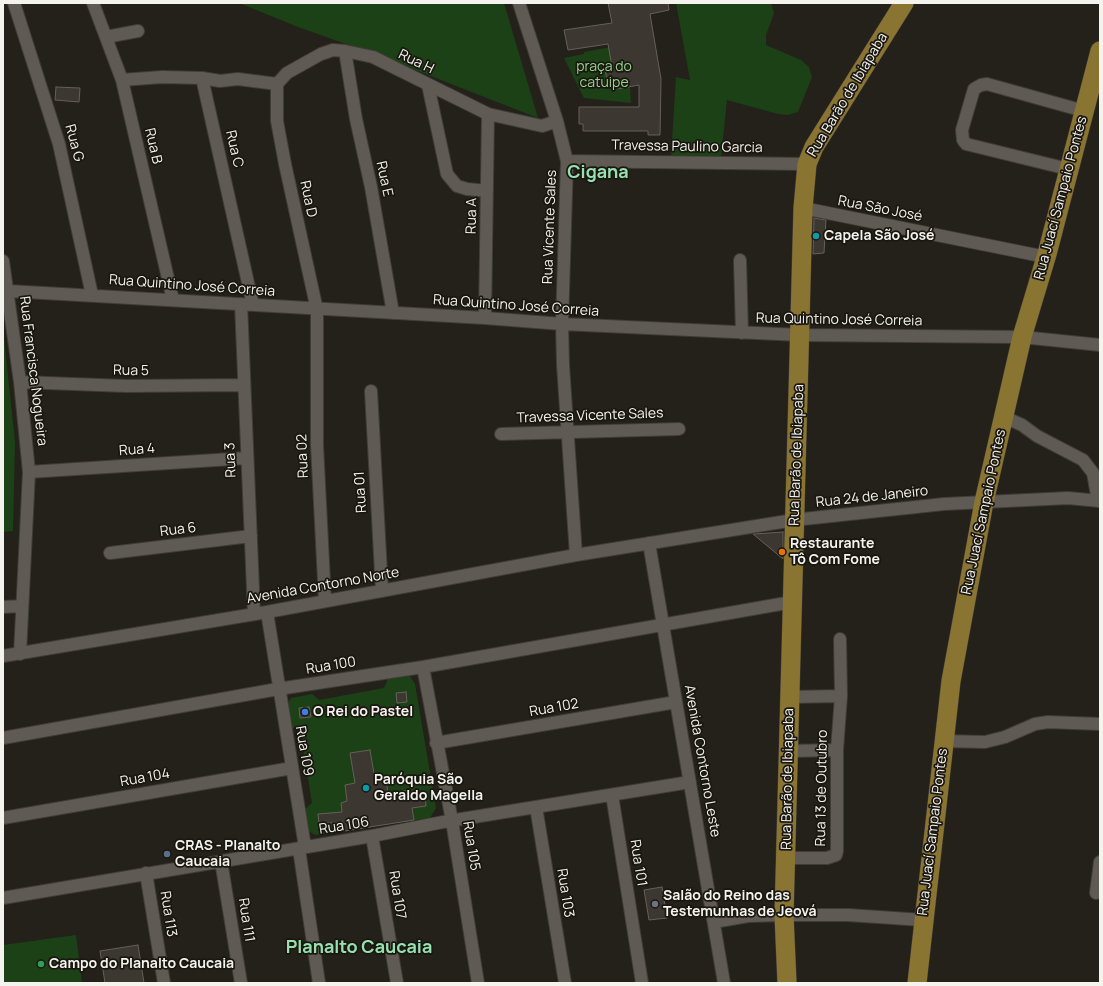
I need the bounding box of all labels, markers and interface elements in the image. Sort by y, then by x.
street label: Rua Barão de Ibiapaba [804,30,892,160]
street label: Rua H [396,46,436,78]
park label: praça do catuipe [576,59,632,92]
street label: Rua Juací Sampaio Pontes [1031,114,1091,282]
street label: Rua G [61,123,87,163]
street label: Rua B [141,126,165,166]
street label: Rua C [222,129,246,169]
street label: Travessa Paulino Garcia [611,137,763,157]
street label: Rua E [372,160,396,198]
district label: Cigana [567,162,629,184]
street label: Rua Vicente Sales [540,169,560,285]
street label: Rua D [296,179,320,219]
street label: Rua São José [836,193,924,225]
street label: Rua A [463,198,481,234]
place label: Capela São José [824,228,934,244]
marker: Capela São José [811,231,821,241]
street label: Rua Quintino José Correia [108,272,276,300]
street label: Rua Quintino José Correia [432,292,600,320]
street label: Rua Francisca Nogueira [15,295,51,447]
street label: Rua Quintino José Correia [756,310,922,330]
street label: Rua 5 [113,362,149,380]
street label: Rua Barão de Ibiapaba [786,384,808,526]
street label: Travessa Vicente Sales [516,405,664,427]
street label: Rua Juací Sampaio Pontes [958,428,1010,596]
street label: Rua 02 [294,434,312,478]
street label: Rua 4 [118,440,156,460]
street label: Rua 3 [222,442,240,478]
street label: Rua 01 [352,471,370,513]
street label: Rua 24 de Janeiro [815,483,929,511]
street label: Rua 6 [159,519,197,541]
place label: Restaurante Tô Com Fome [790,536,880,568]
marker: Restaurante Tô Com Fome [777,547,787,557]
street label: Avenida Contorno Norte [245,564,401,608]
street label: Rua 100 [305,654,357,678]
street label: Avenida Contorno Leste [680,684,724,838]
street label: Rua 102 [528,695,580,721]
place label: O Rei do Pastel [313,704,413,720]
marker: O Rei do Pastel [300,707,310,717]
street label: Rua Barão de Ibiapaba [778,708,798,850]
street label: Rua 109 [291,725,317,777]
street label: Rua 13 de Outubro [813,729,831,847]
street label: Rua Juací Sampaio Pontes [914,747,952,917]
street label: Rua 104 [119,765,171,791]
place label: Paróquia São Geraldo Magella [374,772,483,804]
marker: Paróquia São Geraldo Magella [361,783,371,793]
street label: Rua 106 [318,814,370,838]
street label: Rua 105 [459,820,483,872]
place label: CRAS - Planalto Caucaia [175,838,280,870]
street label: Rua 101 [626,838,650,888]
marker: CRAS - Planalto Caucaia [162,849,172,859]
street label: Rua 103 [553,867,577,919]
street label: Rua 107 [385,870,409,920]
place label: Salão do Reino das Testemunhas de Jeová [663,888,817,920]
street label: Rua 113 [156,890,180,938]
street label: Rua 111 [234,897,258,943]
marker: Salão do Reino das Testemunhas de Jeová [650,899,660,909]
district label: Planalto Caucaia [286,937,432,959]
place label: Campo do Planalto Caucaia [49,956,234,972]
marker: Campo do Planalto Caucaia [36,959,46,969]

